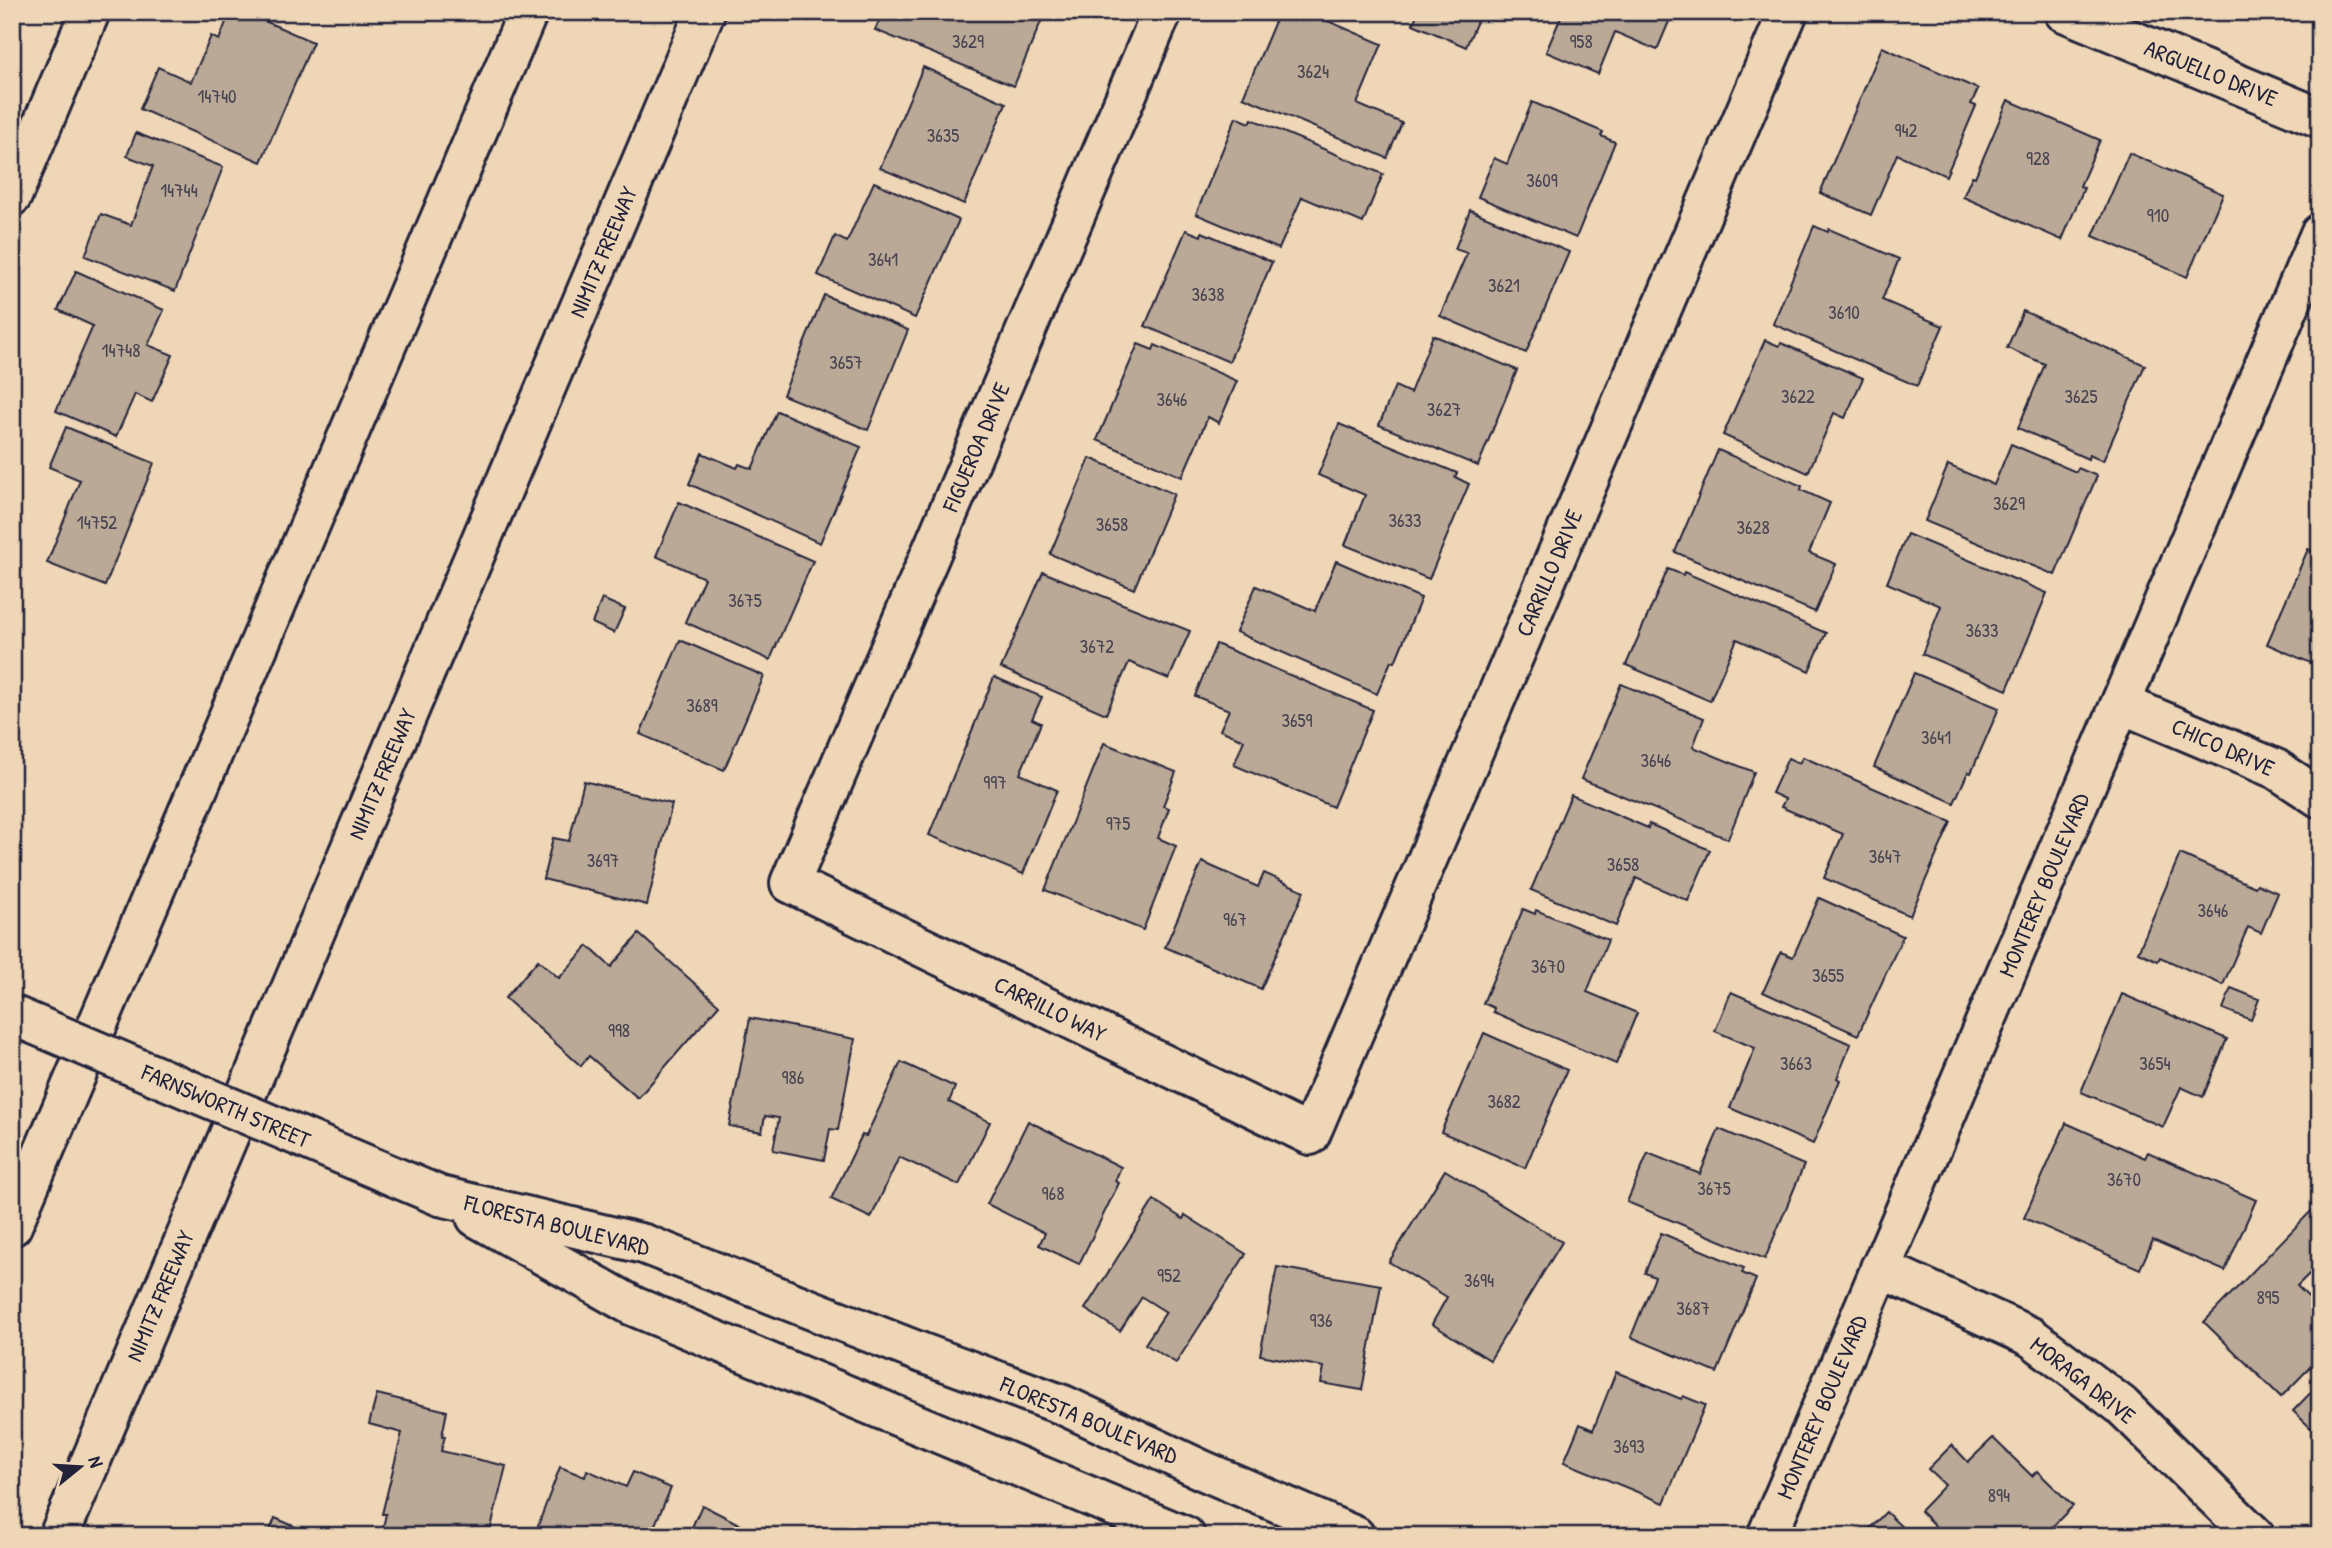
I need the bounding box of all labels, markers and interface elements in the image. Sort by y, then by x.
house number: 3629 [952,28,984,54]
house number: 958 [1569,28,1593,54]
street label: ARGUELLO DRIVE [2140,32,2282,113]
house number: 3624 [1297,58,1329,84]
house number: 14740 [197,83,237,109]
house number: 942 [1895,117,1918,143]
house number: 3635 [927,122,959,148]
house number: 928 [2026,145,2050,171]
house number: 3609 [1526,167,1558,193]
house number: 14744 [160,177,198,203]
street label: NIMITZ FREEWAY [561,182,644,322]
house number: 910 [2147,202,2169,228]
house number: 3641 [868,246,898,272]
house number: 3621 [1488,272,1520,298]
house number: 3638 [1192,281,1224,307]
house number: 3610 [1828,299,1860,325]
house number: 14748 [102,337,140,363]
house number: 3657 [829,349,863,375]
street label: FIGUEROA DRIVE [934,377,1017,517]
house number: 3622 [1781,383,1815,409]
house number: 3625 [2064,383,2098,409]
house number: 3646 [1157,386,1187,412]
house number: 3627 [1427,396,1461,422]
house number: 3629 [1993,490,2025,516]
street label: CARRILLO DRIVE [1508,505,1589,641]
house number: 3633 [1388,507,1422,533]
house number: 14752 [77,509,117,535]
house number: 3658 [1096,511,1128,537]
house number: 3628 [1736,514,1770,540]
house number: 3675 [728,587,762,613]
house number: 3633 [1965,617,1999,643]
house number: 3672 [1080,633,1114,659]
house number: 3689 [686,692,718,718]
street label: NIMITZ FREEWAY [340,704,423,844]
house number: 3659 [1281,707,1313,733]
street label: CHICO DRIVE [2167,710,2279,783]
house number: 3641 [1921,724,1951,750]
house number: 3646 [1641,747,1671,773]
house number: 997 [983,769,1007,795]
street label: MONTEREY BOULEVARD [1991,788,2096,982]
house number: 975 [1106,810,1130,836]
house number: 3647 [1869,843,1901,869]
house number: 3697 [587,847,619,873]
house number: 3658 [1607,851,1639,877]
house number: 3646 [2198,897,2228,923]
house number: 967 [1223,906,1247,932]
house number: 3670 [1531,953,1565,979]
house number: 3655 [1812,962,1844,988]
street label: CARRILLO WAY [989,968,1111,1049]
house number: 998 [608,1017,630,1043]
house number: 3663 [1780,1050,1812,1076]
house number: 3654 [2139,1050,2171,1076]
street label: FARNSWORTH STREET [136,1056,315,1155]
house number: 986 [782,1064,804,1090]
house number: 3682 [1487,1088,1521,1114]
house number: 3670 [2107,1166,2141,1192]
house number: 3675 [1697,1175,1731,1201]
house number: 968 [1042,1180,1064,1206]
street label: FLORESTA BOULEVARD [460,1186,653,1263]
street label: NIMITZ FREEWAY [118,1226,201,1366]
house number: 952 [1157,1262,1181,1288]
house number: 3694 [1464,1267,1494,1293]
house number: 895 [2256,1284,2280,1310]
house number: 3687 [1676,1295,1710,1321]
house number: 936 [1309,1307,1333,1333]
street label: MONTEREY BOULEVARD [1769,1310,1874,1504]
street label: MORAGA DRIVE [2024,1329,2142,1430]
street label: FLORESTA BOULEVARD [995,1368,1183,1471]
north arrow [46,1432,116,1502]
house number: 3693 [1613,1433,1645,1459]
text: N [82,1453,110,1471]
house number: 894 [1988,1482,2010,1508]

